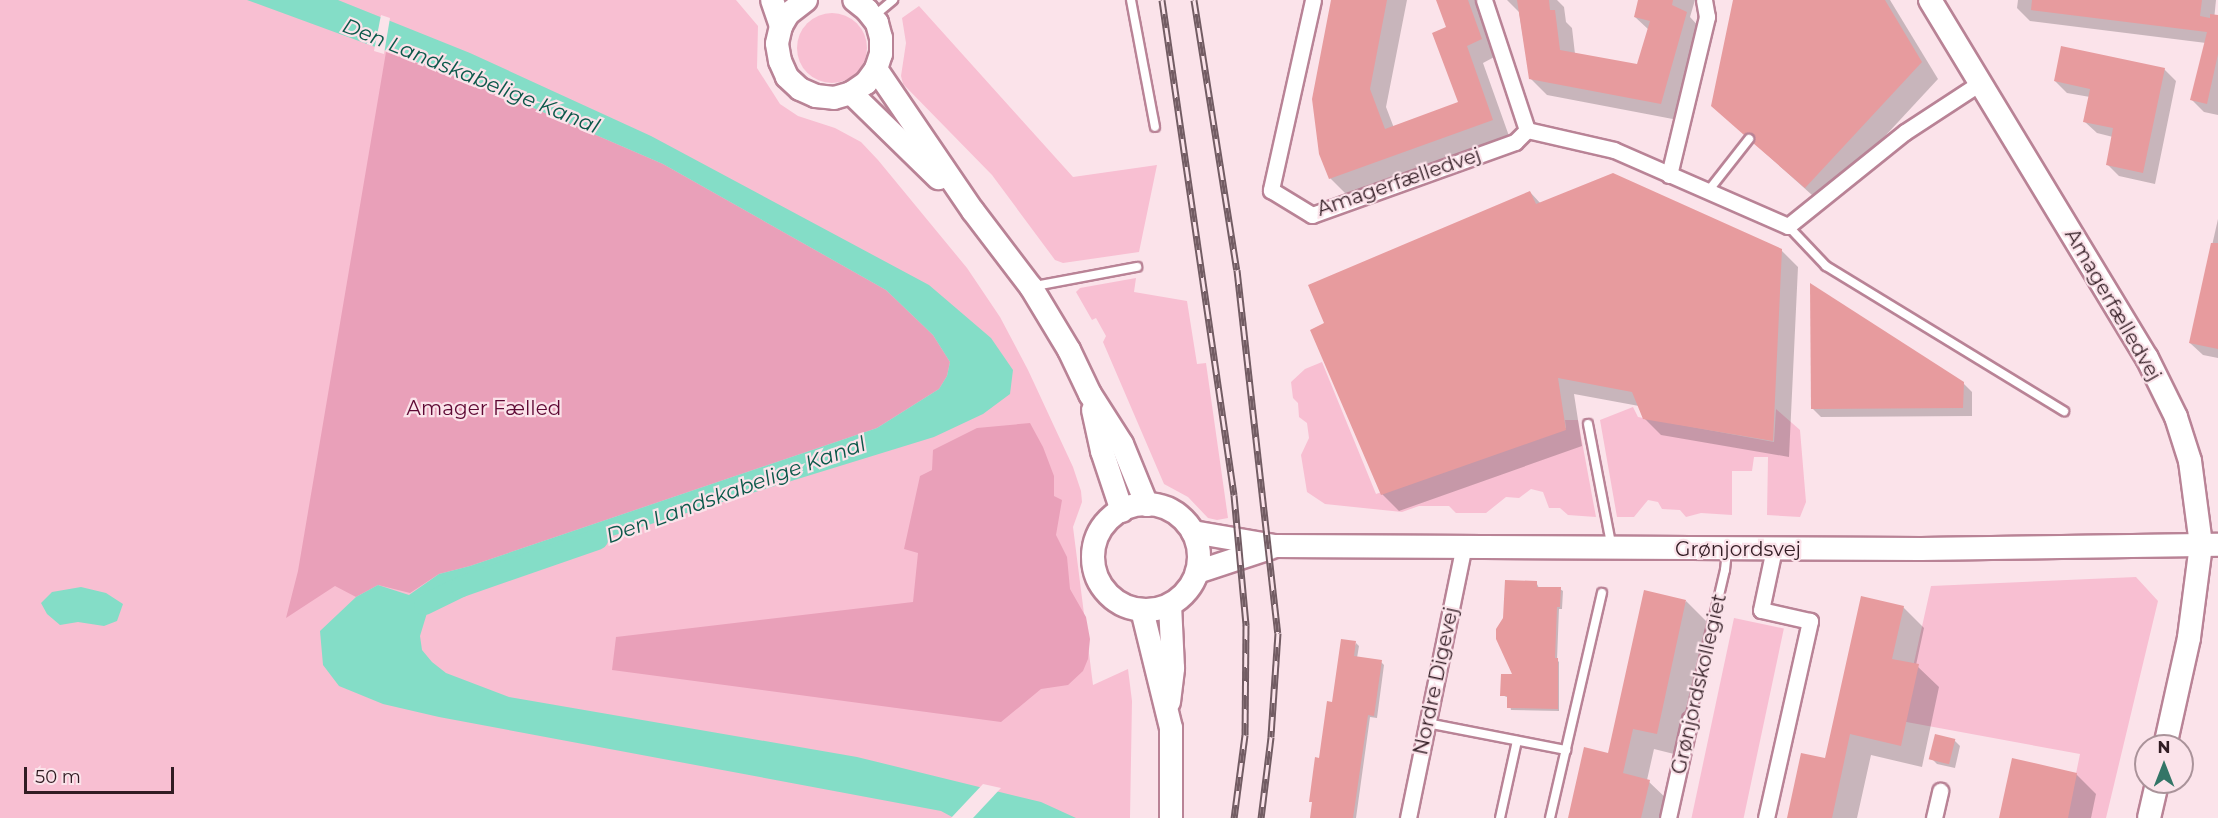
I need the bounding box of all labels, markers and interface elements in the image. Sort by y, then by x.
water label: Den Landskabelige Kanal [339,13,603,139]
street label: Amagerfælledvej [1314,143,1484,221]
street label: Amagerfælledvej [2060,225,2166,385]
park label: Amager Fælled [407,396,561,420]
water label: Den Landskabelige Kanal [603,431,869,549]
street label: Grønjordsvej [1675,537,1801,561]
street label: Grønjordskollegiet [1667,591,1731,777]
street label: Nordre Digevej [1409,605,1463,757]
north arrow [2134,734,2194,794]
text: N [2158,738,2170,757]
scale bar [27,755,177,793]
text: 50 m [35,766,81,788]

